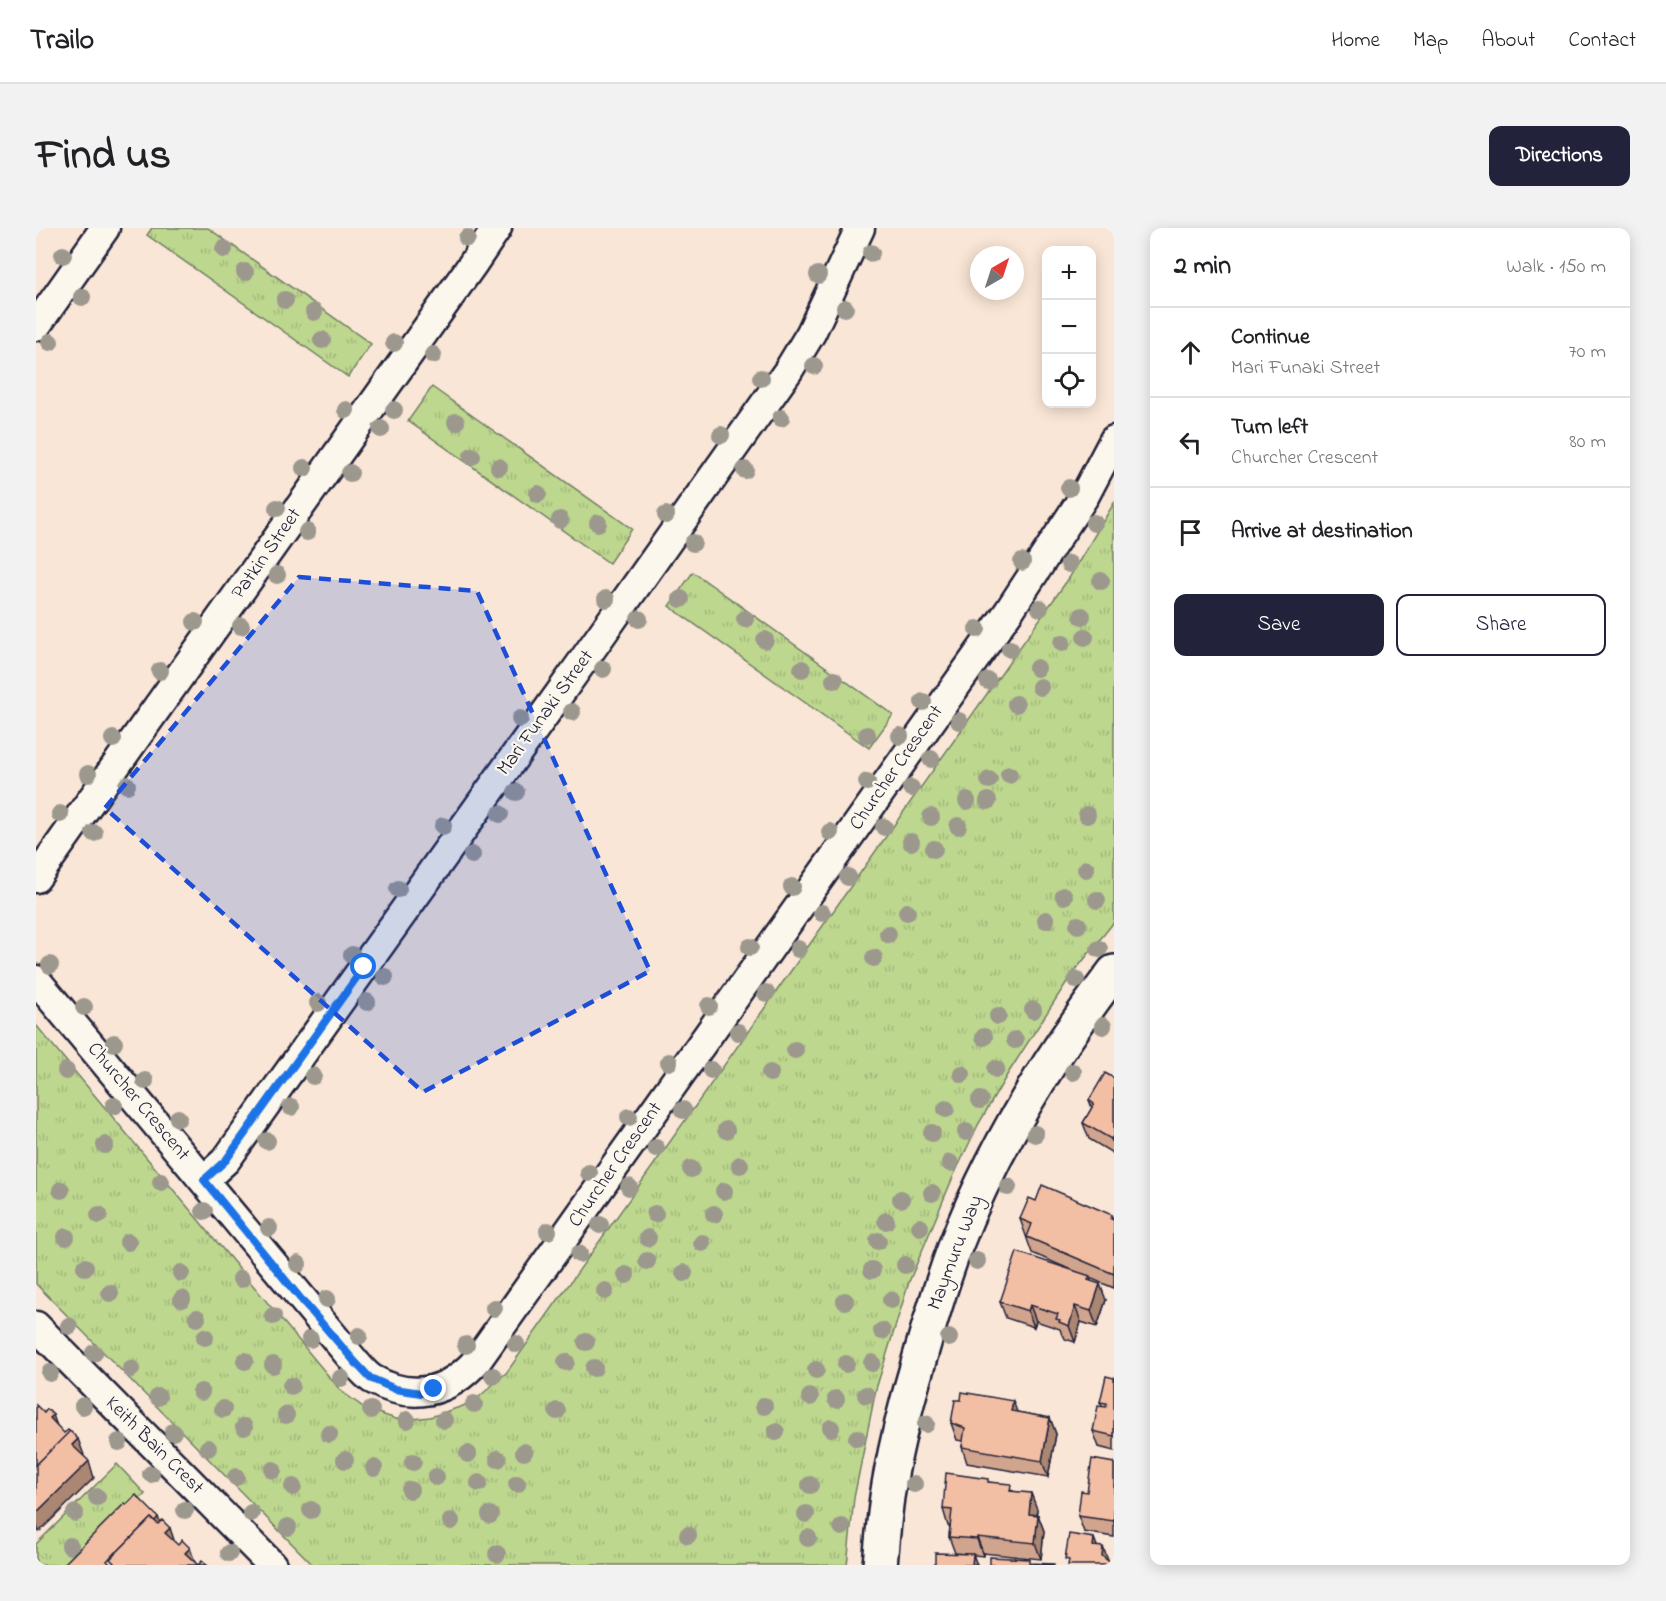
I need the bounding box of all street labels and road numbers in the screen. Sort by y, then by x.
street label: Patkin Street [225,502,309,606]
street label: Mari Funaki Street [490,644,602,782]
street label: Churcher Crescent [843,699,951,837]
street label: Churcher Crescent [80,1036,197,1168]
street label: Churcher Crescent [562,1096,670,1234]
street label: Maymuru Way [921,1191,991,1315]
street label: Keith Bain Crest [98,1390,210,1502]

